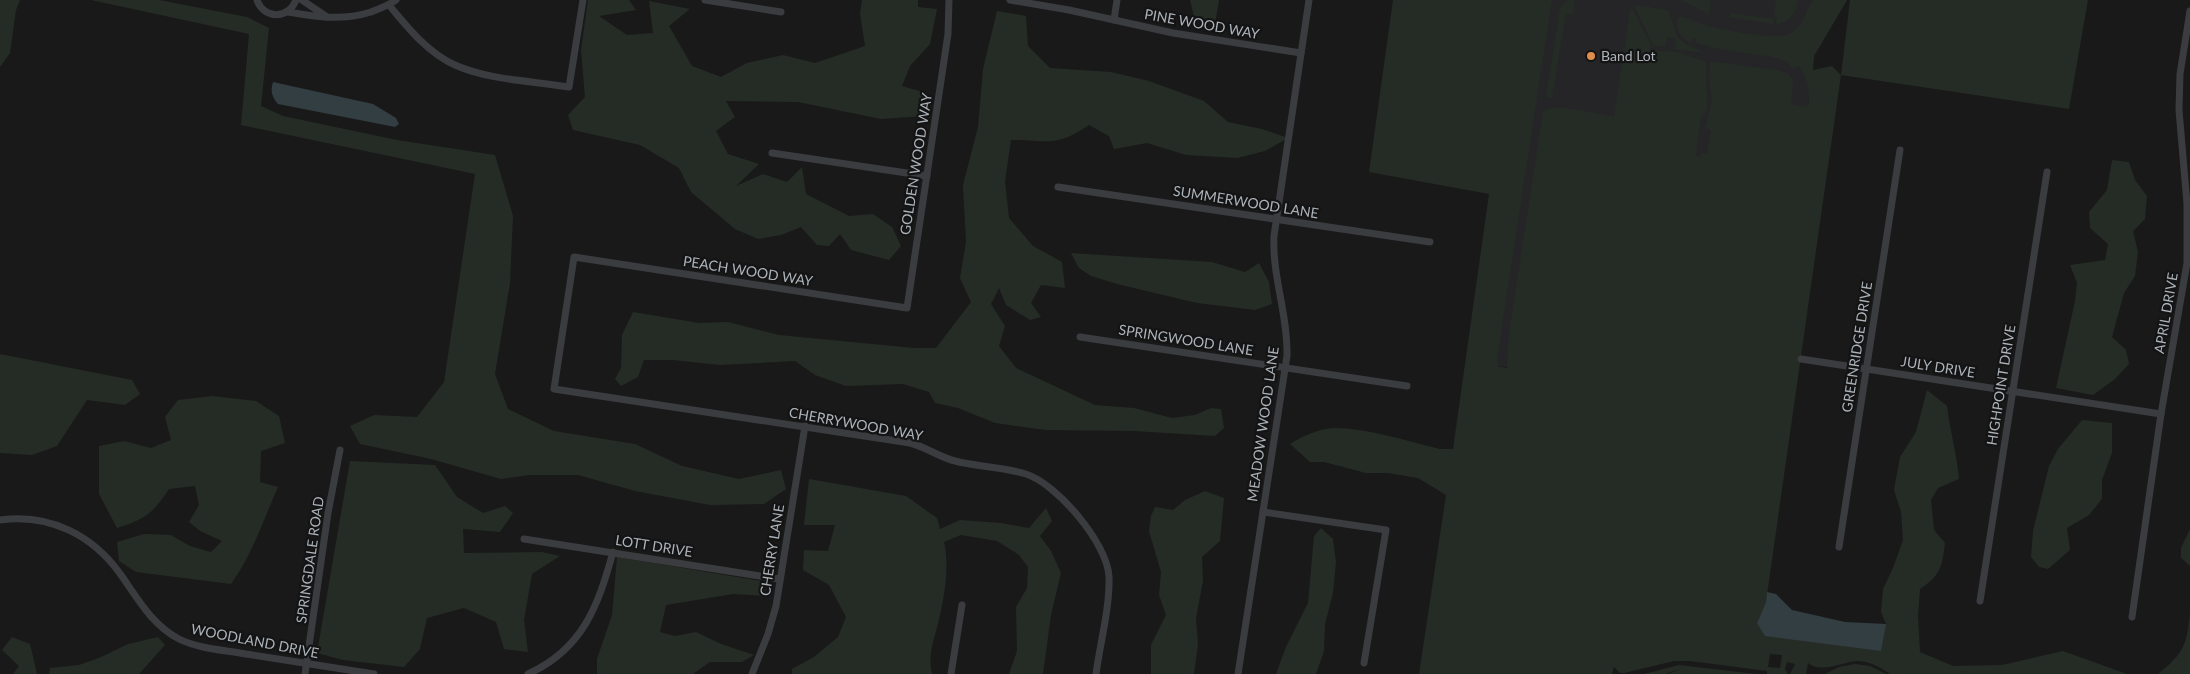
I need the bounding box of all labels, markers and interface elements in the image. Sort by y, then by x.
street label: PINE WOOD WAY [1143,5,1261,42]
place label: Band Lot [1601,47,1656,64]
marker: Band Lot [1585,50,1597,62]
street label: GOLDEN WOOD WAY [896,92,935,236]
street label: SUMMERWOOD LANE [1172,182,1320,221]
street label: PEACH WOOD WAY [682,252,814,289]
street label: APRIL DRIVE [2150,271,2181,355]
street label: GREENRIDGE DRIVE [1838,280,1875,413]
street label: SPRINGWOOD LANE [1118,320,1255,359]
street label: HIGHPOINT DRIVE [1983,323,2018,447]
street label: MEADOW WOOD LANE [1243,345,1282,503]
street label: JULY DRIVE [1900,352,1976,381]
street label: CHERRYWOOD WAY [788,403,925,444]
street label: SPRINGDALE ROAD [292,495,327,625]
street label: CHERRY LANE [756,503,787,597]
street label: LOTT DRIVE [614,531,694,560]
street label: WOODLAND DRIVE [190,620,320,661]

